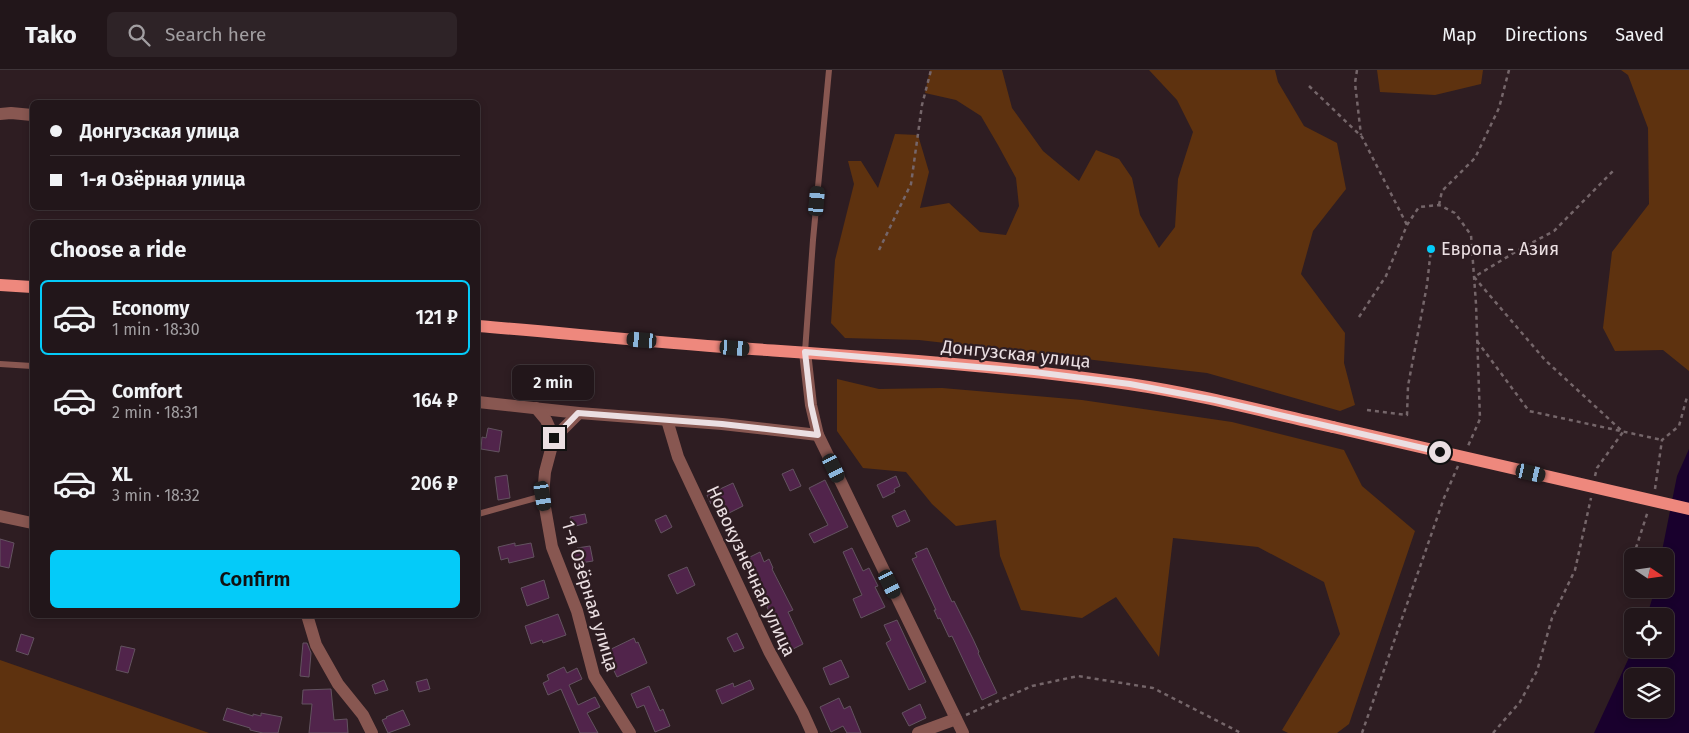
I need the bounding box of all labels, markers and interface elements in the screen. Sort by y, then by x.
search box [107,12,457,57]
text: Tako [25,21,77,49]
icon: search [125,21,153,49]
text: Search here [165,23,266,46]
text: Map [1442,24,1477,46]
text: Directions [1505,24,1587,46]
text: Saved [1615,24,1664,46]
text: Донгузская улица [80,120,239,143]
text: 1-я Озёрная улица [80,168,245,191]
car [808,185,825,217]
text: Choose a ride [50,236,186,263]
place label: Европа - Азия [1441,238,1559,260]
marker: Европа - Азия [1425,243,1437,255]
icon: car [52,295,97,340]
text: Economy [112,297,189,320]
text: 121 ₽ [416,306,458,329]
text: 1 min · 18:30 [112,320,200,339]
car [626,331,657,349]
street label: Донгузская улица [939,335,1092,373]
car [719,339,750,357]
callout: 2 min [513,366,595,400]
text: 2 min [533,373,573,392]
icon: car [52,378,97,423]
text: Comfort [112,380,182,403]
text: 164 ₽ [412,389,458,412]
text: 2 min · 18:31 [112,403,198,422]
route end [543,427,565,449]
route start [1429,441,1451,463]
car [820,451,847,485]
icon: car [52,461,97,506]
car [1514,462,1547,484]
text: XL [112,463,133,486]
text: 206 ₽ [411,472,458,495]
car [533,480,552,512]
street label: Новокузнечная улица [702,482,800,660]
text: 3 min · 18:32 [112,486,200,505]
street label: 1-я Озёрная улица [557,518,623,674]
north arrow [1624,548,1674,598]
map controls [1624,548,1674,718]
button: Confirm [50,550,460,608]
car [876,567,903,601]
button: locate [1624,608,1674,658]
button: layers [1624,668,1674,718]

